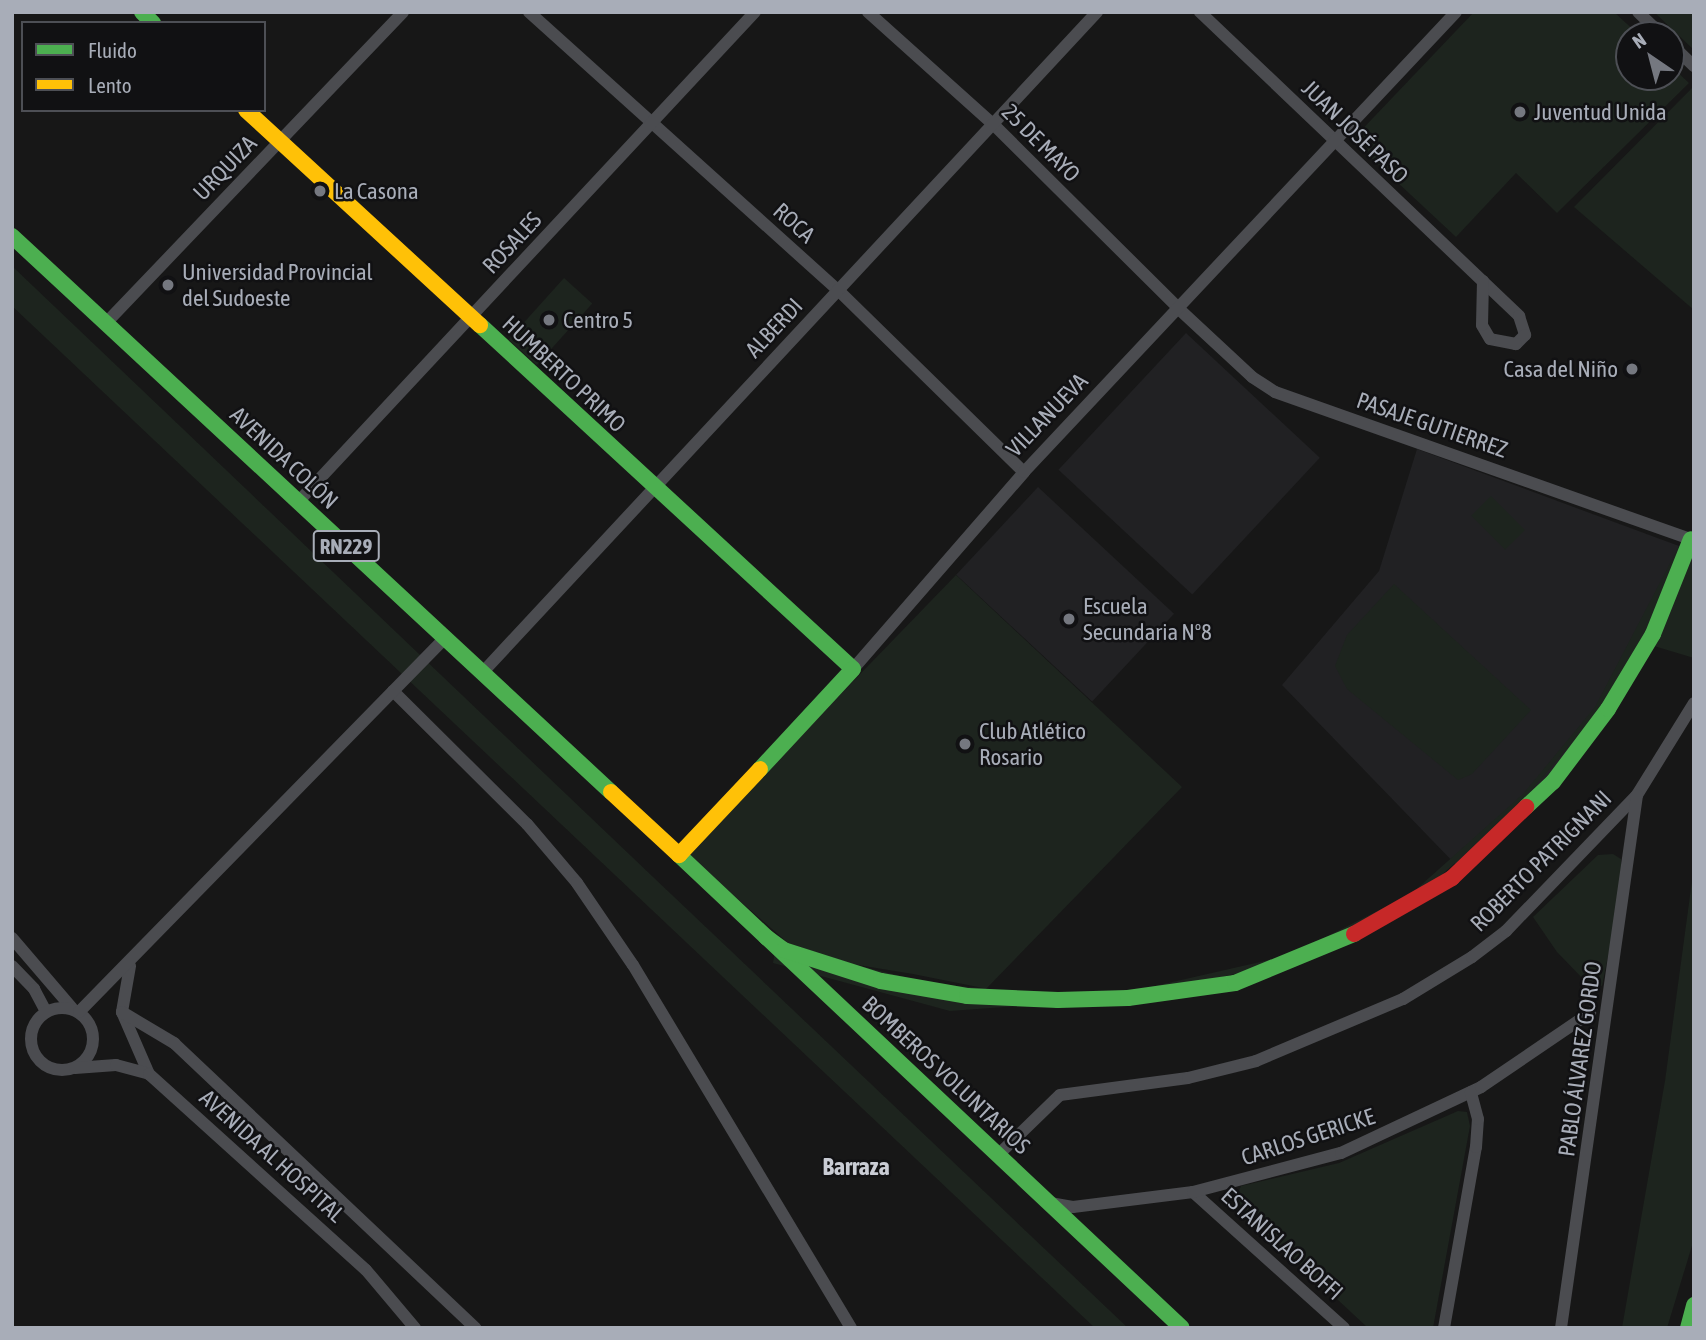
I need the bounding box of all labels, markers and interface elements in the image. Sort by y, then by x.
legend [21,21,266,112]
north arrow [1615,21,1685,91]
text: N [1628,28,1650,53]
text: Fluido [88,38,137,62]
text: Lento [88,73,132,97]
street label: JUAN JOSÉ PASO [1296,74,1414,190]
street label: 25 DE MAYO [996,98,1086,188]
place label: Juventud Unida [1534,98,1667,126]
marker: Juventud Unida [1512,104,1528,120]
street label: URQUIZA [188,130,262,206]
place label: La Casona [334,177,419,205]
marker: La Casona [312,183,328,199]
street label: ROCA [768,197,820,249]
street label: ROSALES [477,207,547,279]
place label: Universidad Provincial del Sudoeste [182,258,373,312]
marker: Universidad Provincial del Sudoeste [160,277,176,293]
street label: ALBERDI [740,293,808,363]
place label: Centro 5 [563,306,633,334]
street label: HUMBERTO PRIMO [497,310,631,438]
marker: Centro 5 [541,312,557,328]
place label: Casa del Niño [1504,355,1618,383]
marker: Casa del Niño [1624,361,1640,377]
street label: VILLANUEVA [1001,368,1093,462]
street label: PASAJE GUTIERREZ [1353,386,1511,464]
street label: AVENIDA COLÓN [224,401,344,515]
road number: RN229 [313,528,379,564]
place label: Escuela Secundaria Nº8 [1083,592,1212,646]
marker: Escuela Secundaria Nº8 [1061,611,1077,627]
place label: Club Atlético Rosario [979,717,1086,771]
marker: Club Atlético Rosario [957,736,973,752]
street label: ROBERTO PATRIGNANI [1465,785,1617,937]
street label: PABLO ÁLVAREZ GORDO [1553,960,1607,1158]
street label: BOMBEROS VOLUNTARIOS [856,990,1036,1160]
street label: AVENIDA AL HOSPITAL [194,1084,350,1228]
street label: CARLOS GERICKE [1238,1102,1378,1172]
district label: Barraza [822,1153,890,1181]
street label: ESTANISLAO BOFFI [1215,1182,1349,1306]

